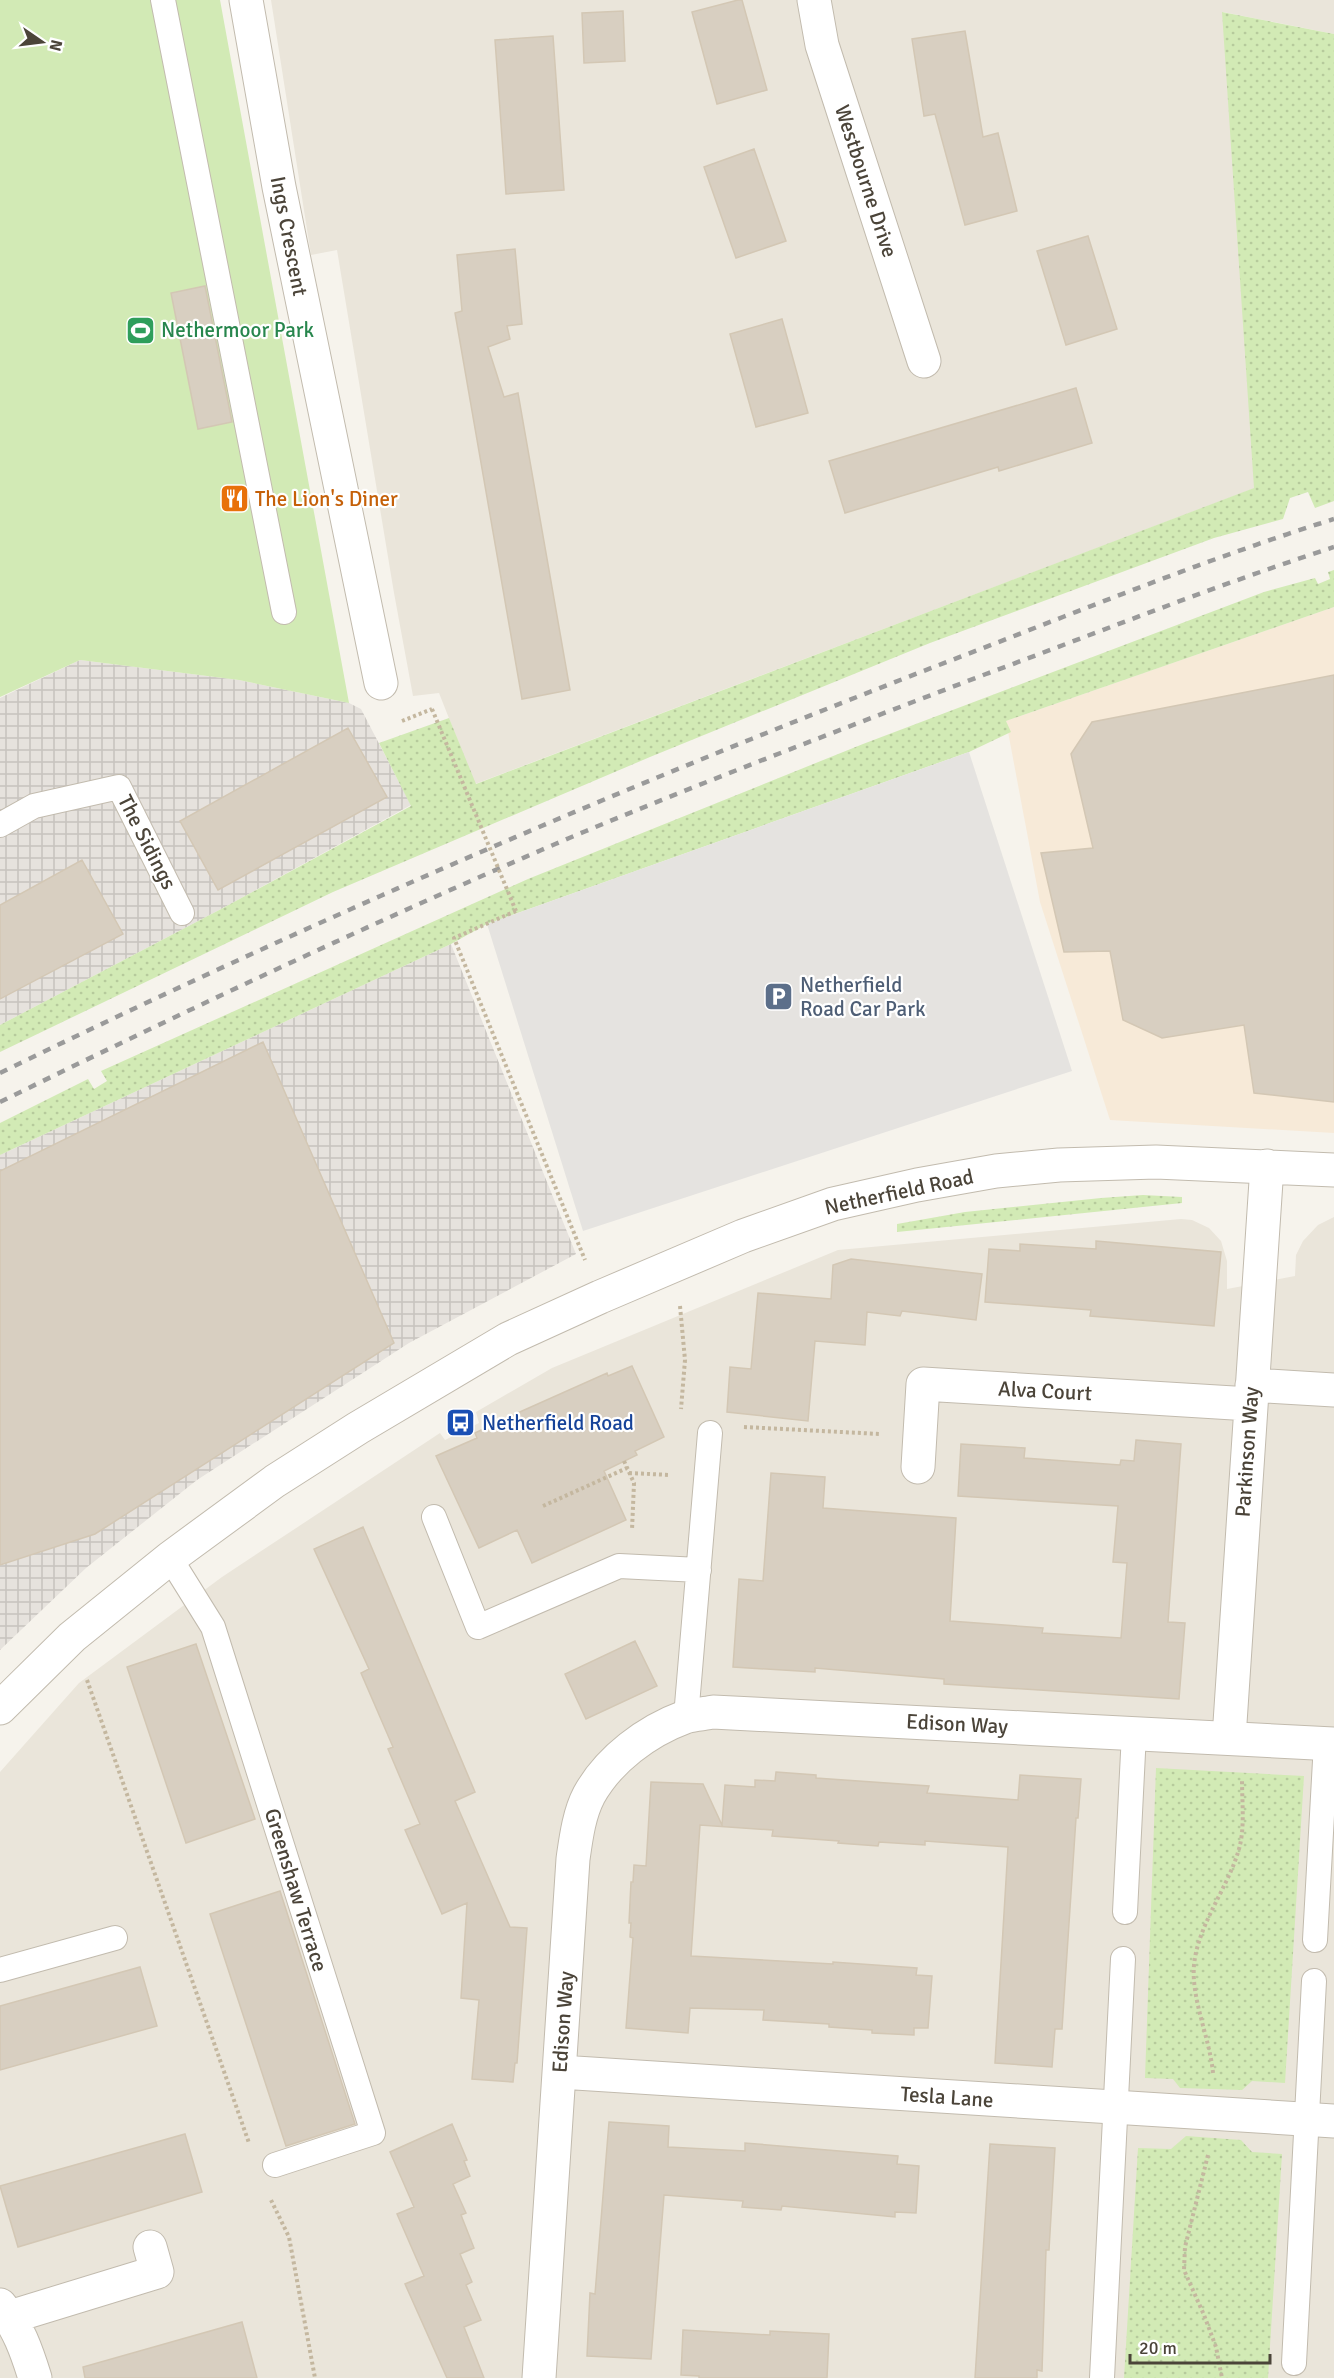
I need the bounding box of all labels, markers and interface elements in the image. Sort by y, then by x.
north arrow [12,12,72,72]
text: N [45,38,67,53]
street label: Westbourne Drive [829,101,903,261]
street label: Ings Crescent [265,174,313,298]
sports icon: Nethermoor Park [124,314,156,346]
place label: Nethermoor Park [161,317,315,343]
restaurant icon: The Lion's Diner [218,483,250,515]
place label: The Lion's Diner [255,486,398,512]
street label: The Sidings [112,790,182,894]
place label: Netherfield Road Car Park [800,972,926,1022]
parking icon: Netherfield Road Car Park [763,981,795,1013]
street label: Netherfield Road [822,1163,976,1221]
street label: Alva Court [997,1376,1093,1406]
street label: Parkinson Way [1229,1386,1265,1518]
bus stop icon: Netherfield Road [445,1407,477,1439]
place label: Netherfield Road [482,1410,634,1436]
street label: Edison Way [905,1708,1009,1740]
street label: Greenshaw Terrace [259,1805,333,1975]
street label: Edison Way [546,1970,580,2074]
street label: Tesla Lane [900,2081,994,2113]
scale bar [1130,2327,1270,2365]
text: 20 m [1139,2337,1177,2359]

